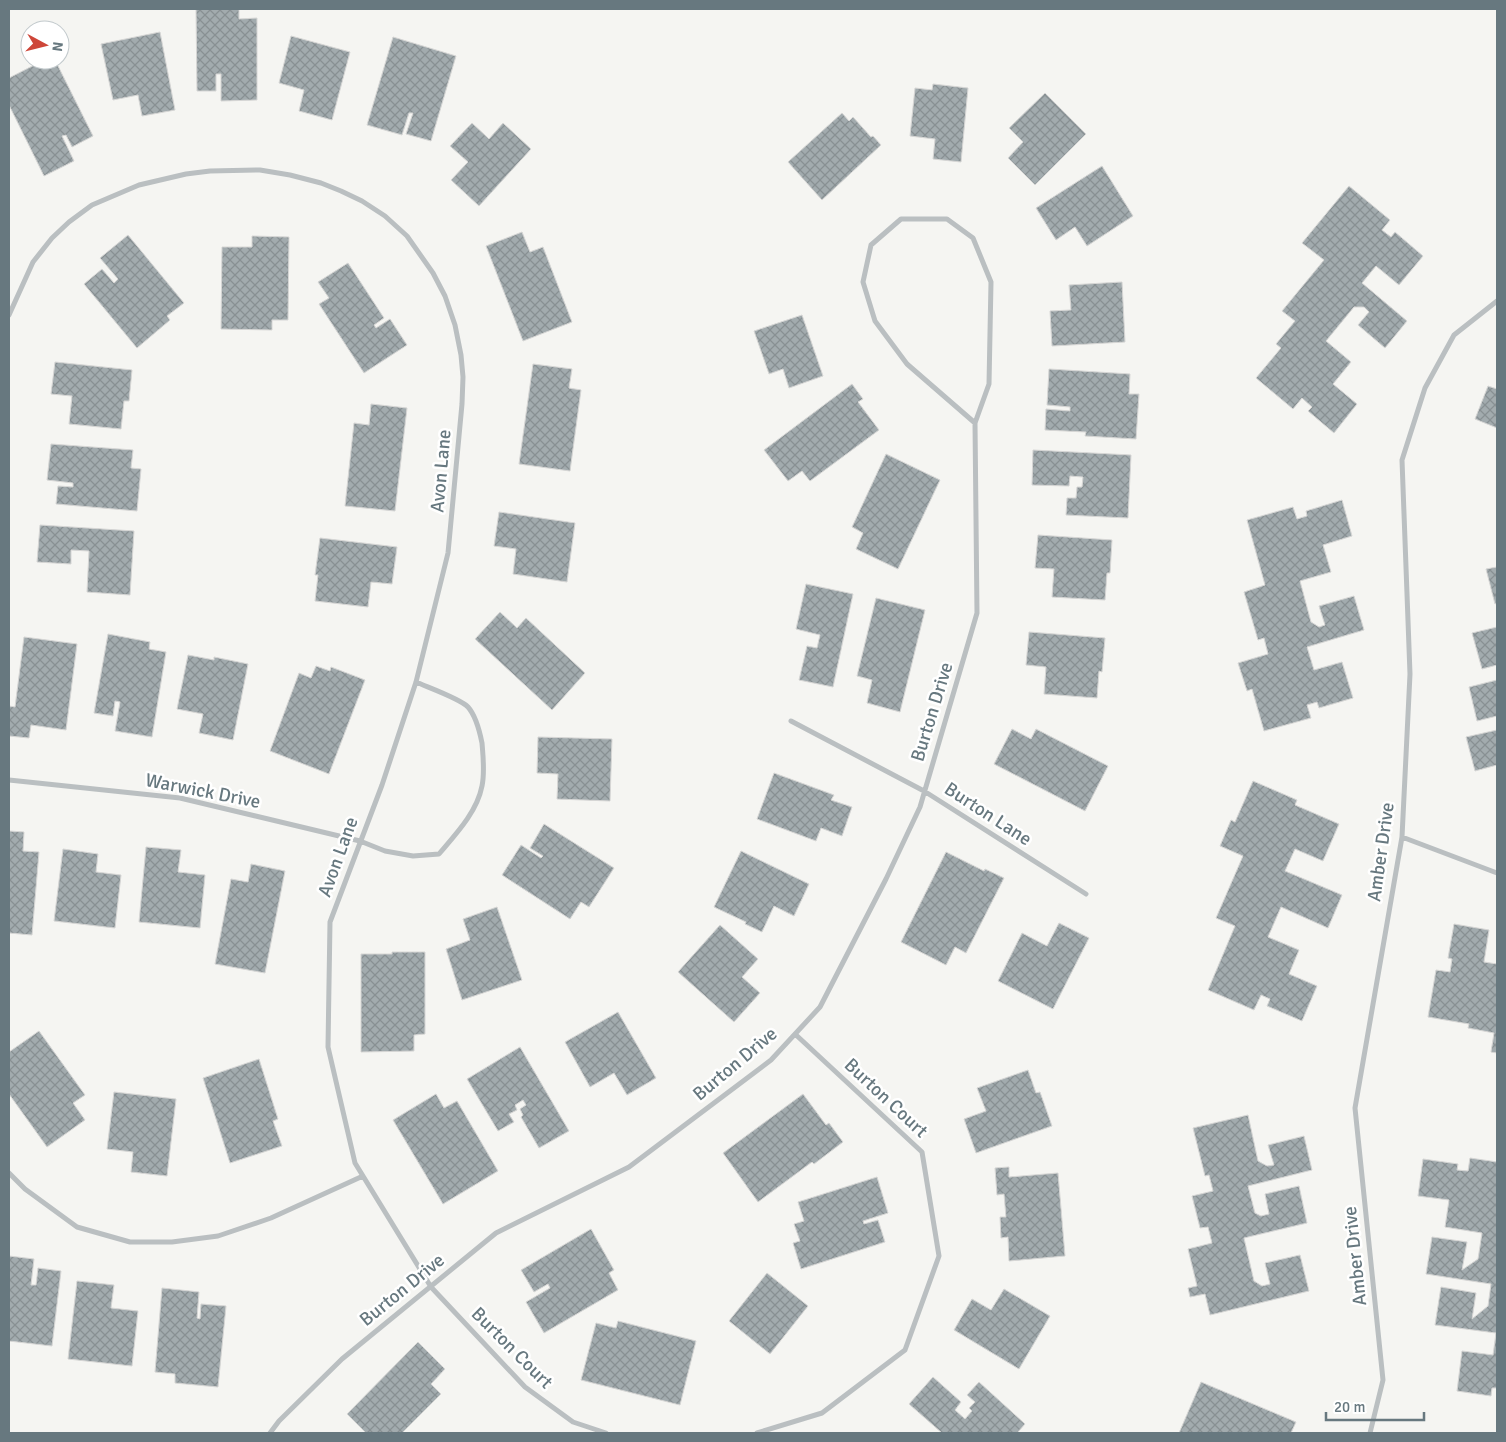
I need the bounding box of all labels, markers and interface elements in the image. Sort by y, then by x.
north arrow [20,20,70,70]
text: N [48,41,66,52]
street label: Avon Lane [425,428,457,514]
street label: Burton Drive [906,659,958,765]
street label: Warwick Drive [143,768,263,814]
street label: Burton Lane [940,777,1036,851]
street label: Amber Drive [1362,801,1400,903]
street label: Avon Lane [312,814,364,900]
street label: Burton Drive [688,1022,782,1106]
street label: Burton Court [839,1053,933,1143]
street label: Amber Drive [1338,1205,1372,1307]
street label: Burton Drive [355,1248,449,1332]
street label: Burton Court [466,1302,558,1394]
scale bar [1326,1390,1424,1422]
text: 20 m [1334,1398,1365,1416]

